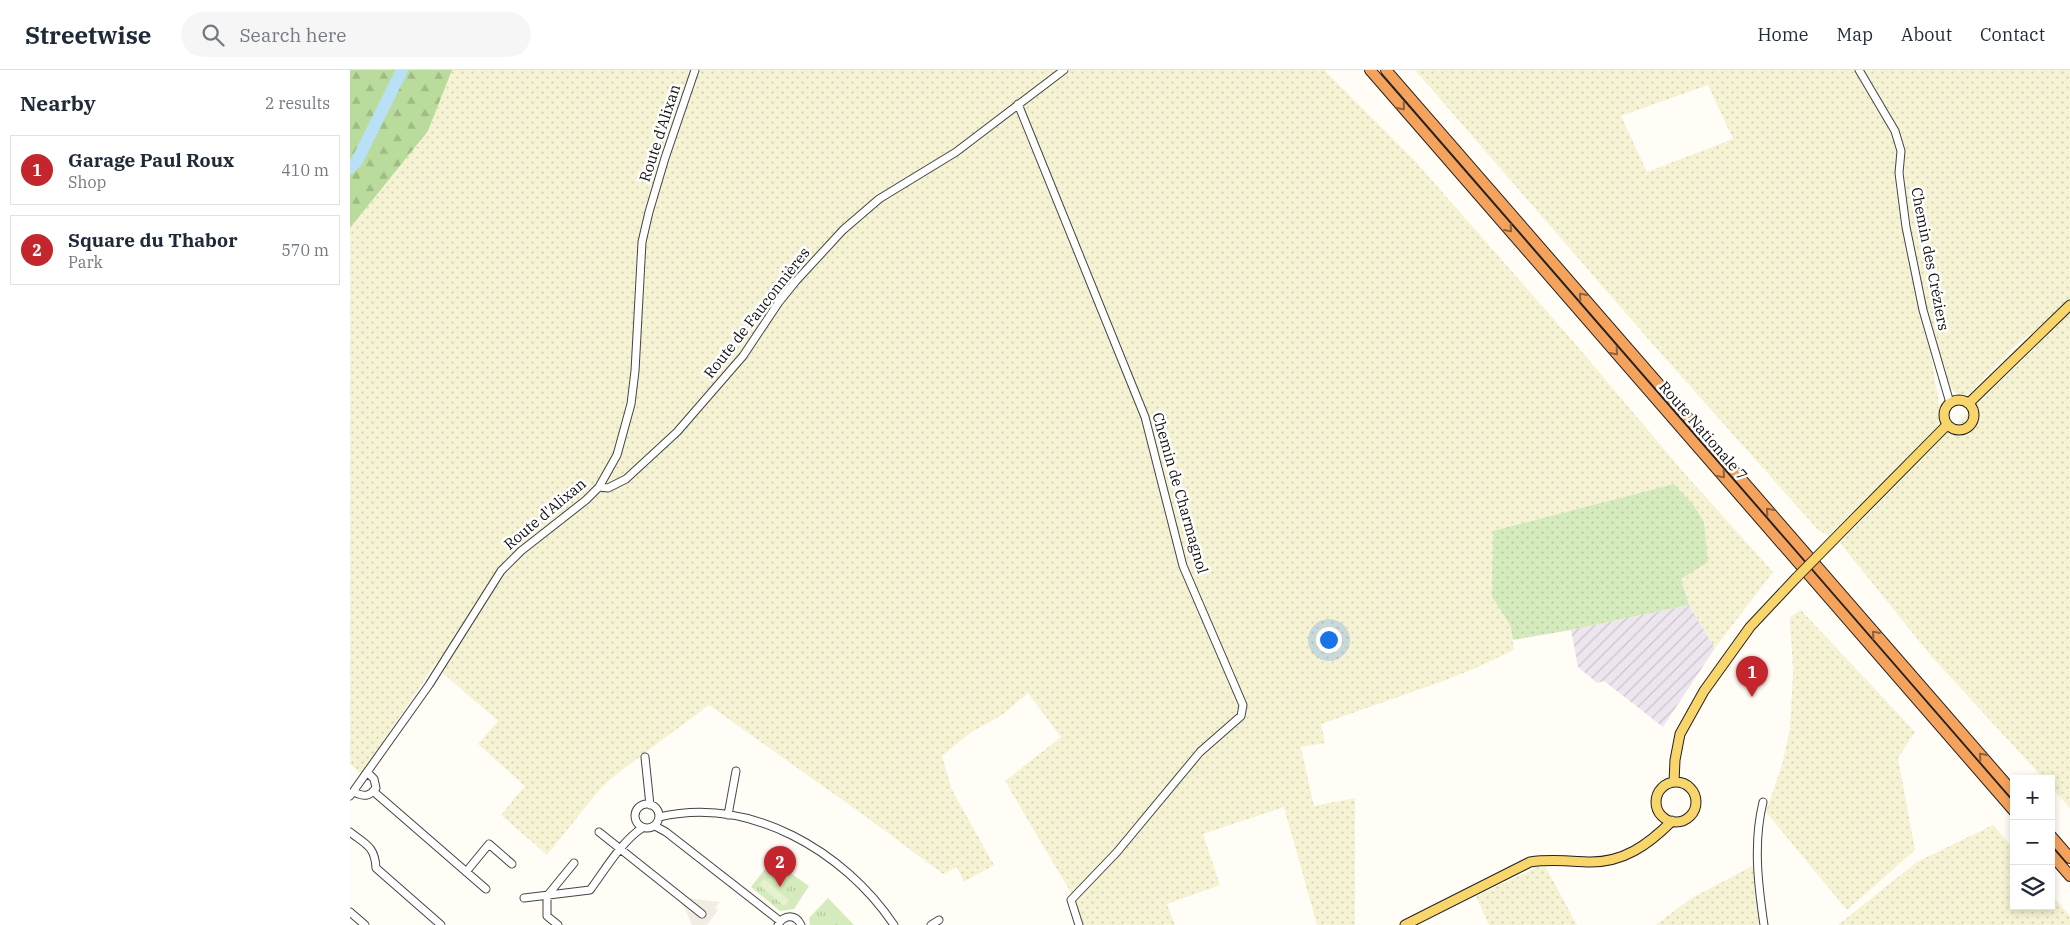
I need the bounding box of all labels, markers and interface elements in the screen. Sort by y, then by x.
search box [181,12,531,57]
text: Streetwise [25,19,151,51]
icon: search [199,21,227,49]
text: Search here [239,23,346,47]
text: Home [1757,23,1809,46]
text: Map [1837,23,1873,46]
text: About [1901,23,1952,46]
text: Contact [1980,23,2045,46]
street label: Route d'Alixan [635,81,684,184]
text: Nearby [20,89,96,117]
text: 2 results [265,93,330,113]
one-way arrow [1397,101,1406,110]
text: Garage Paul Roux [68,148,234,172]
text: 1 [32,160,42,180]
text: 410 m [281,160,329,180]
text: Shop [68,172,106,192]
street label: Chemin des Créziers [1907,186,1954,332]
one-way arrow [1503,224,1512,233]
text: Square du Thabor [68,228,238,252]
text: 2 [32,240,42,260]
text: 570 m [281,240,329,260]
street label: Route de Fauconnières [699,243,814,382]
text: Park [68,252,103,272]
one-way arrow [1578,292,1587,301]
one-way arrow [1610,347,1619,356]
street label: Route Nationale 7 [1655,377,1752,484]
street label: Chemin de Charmagnol [1148,410,1213,576]
one-way arrow [1716,469,1725,478]
street label: Route d'Alixan [500,473,590,553]
one-way arrow [1765,507,1774,516]
your location [1316,627,1342,653]
one-way arrow [1872,630,1881,639]
pin: 1 [1736,656,1768,697]
one-way arrow [1979,753,1988,762]
map controls [2010,775,2055,910]
button: + [2010,775,2055,820]
button: − [2010,820,2055,865]
pin: 2 [764,846,796,887]
button: layers [2010,865,2055,910]

